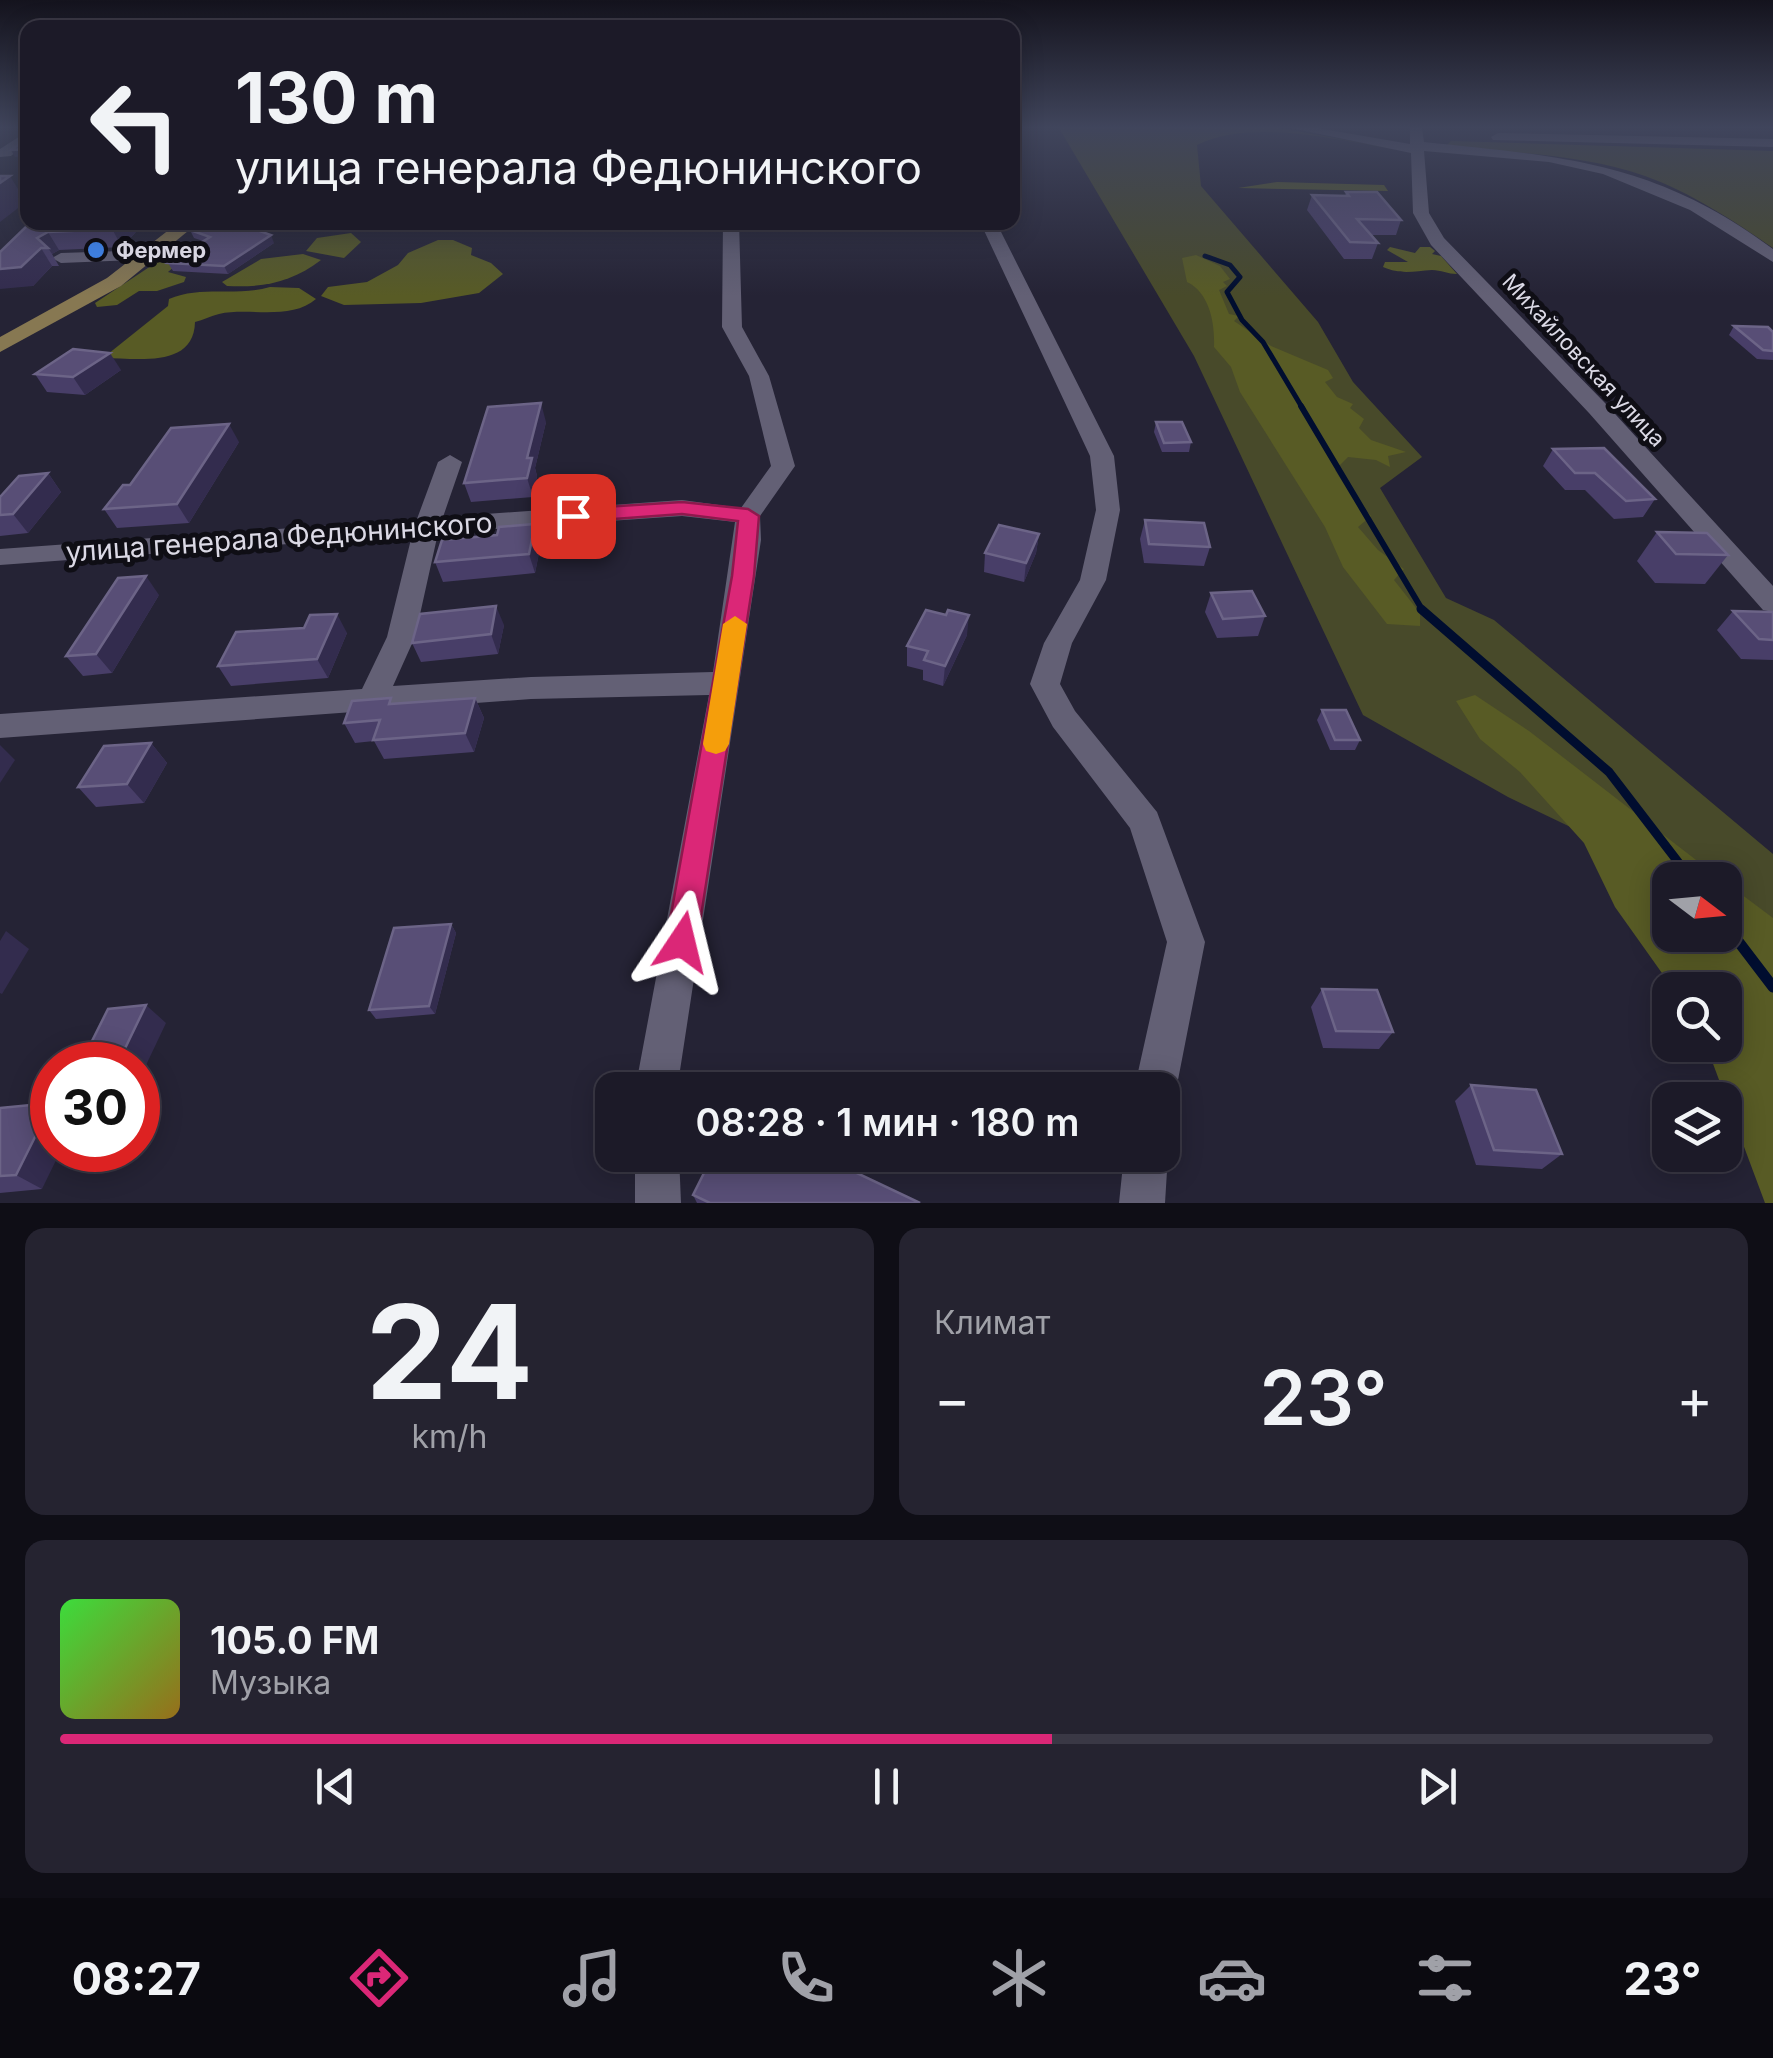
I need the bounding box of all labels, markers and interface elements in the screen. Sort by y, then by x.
text: 130 m [235,55,438,140]
icon: left [70,60,200,190]
text: улица генерала Федюнинского [235,140,922,195]
place label: Фермер [116,237,206,263]
marker: Фермер [85,239,107,261]
street label: Михайловская улица [1497,268,1671,452]
pin [531,474,616,559]
icon: arrive [546,489,601,544]
street label: улица генерала Федюнинского [65,505,493,569]
north arrow [1652,862,1742,952]
map controls [1652,862,1742,1172]
position arrow [630,890,734,994]
button: search [1652,972,1742,1062]
speed limit sign: 30 [30,1042,160,1172]
button: layers [1652,1082,1742,1172]
text: 08:28 · 1 мин · 180 m [696,1099,1079,1145]
text: 24 [366,1273,533,1430]
text: Климат [934,1303,1050,1342]
text: 23° [1259,1352,1388,1443]
text: − [934,1366,970,1432]
text: + [1677,1366,1713,1432]
text: km/h [411,1417,488,1456]
text: 105.0 FM [210,1617,379,1663]
text: Музыка [210,1663,331,1702]
icon: previous [308,1759,363,1814]
icon: pause [859,1759,914,1814]
icon: next [1410,1759,1465,1814]
icon: directions [344,1943,414,2013]
icon: music [557,1943,627,2013]
icon: phone [771,1943,841,2013]
icon: climate [984,1943,1054,2013]
icon: car [1197,1943,1267,2013]
icon: filters [1410,1943,1480,2013]
text: 08:27 [72,1951,201,2006]
text: 23° [1624,1951,1701,2006]

